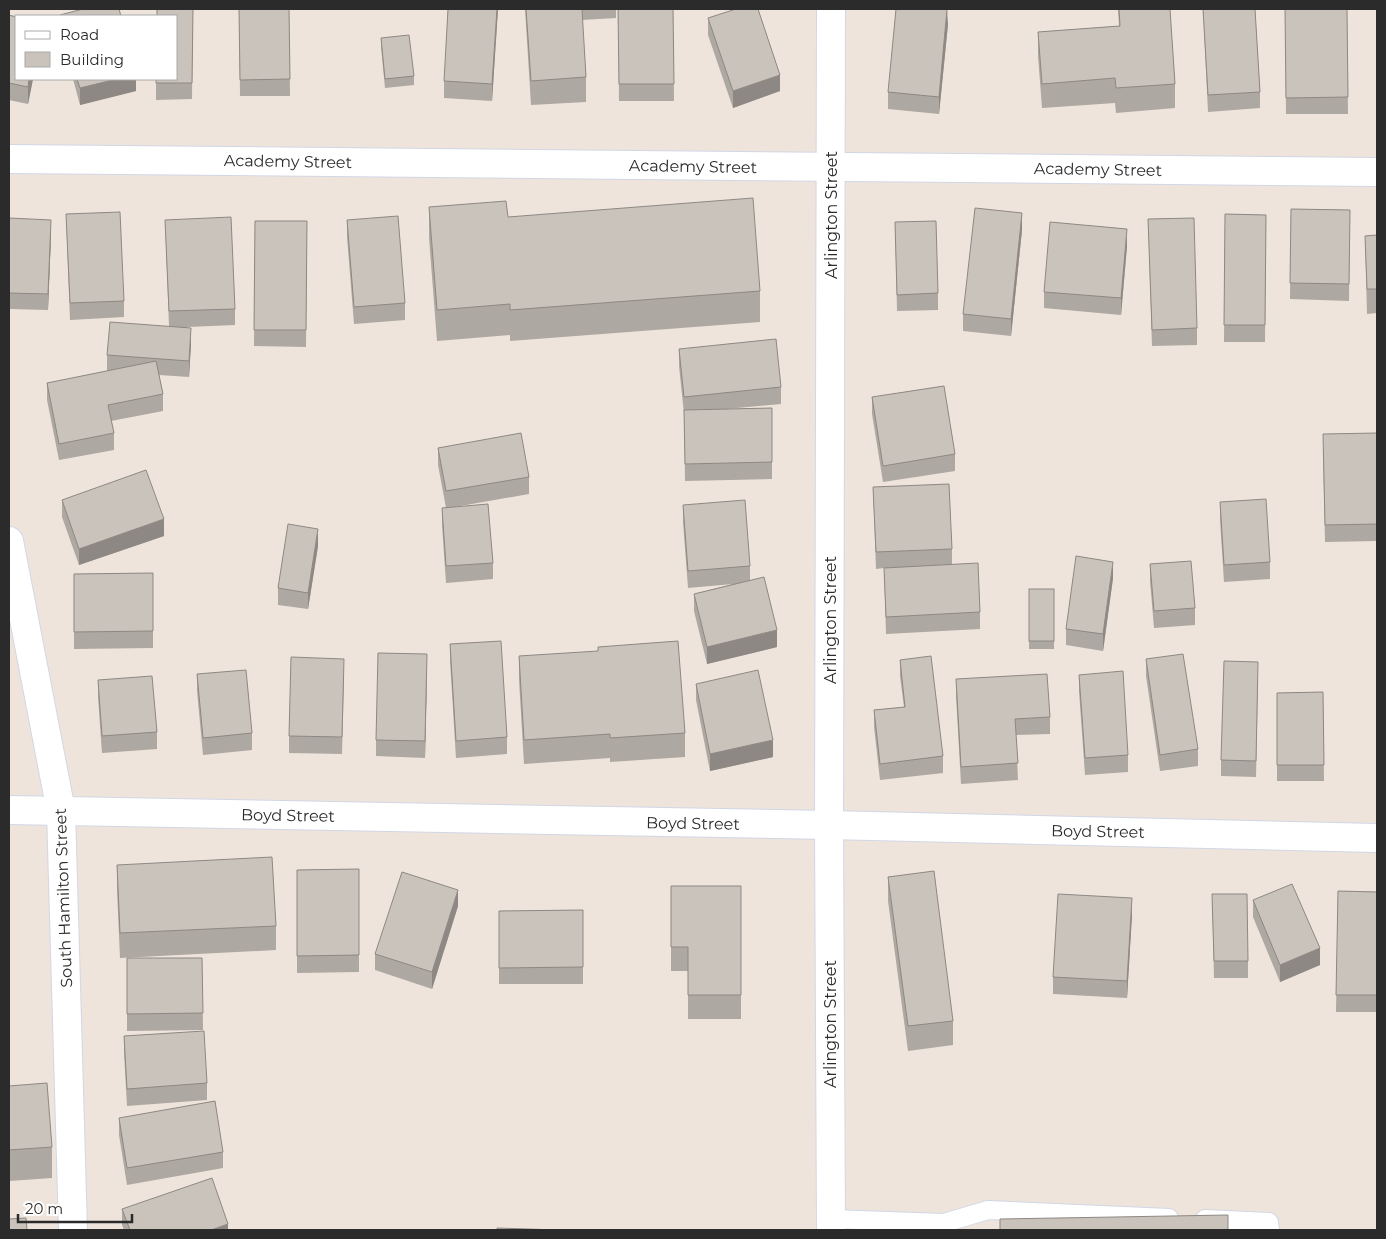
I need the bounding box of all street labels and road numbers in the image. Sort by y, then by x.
street label: Academy Street [224,151,353,172]
street label: Arlington Street [822,151,841,279]
street label: Academy Street [629,156,758,177]
street label: Academy Street [1034,159,1163,180]
street label: Arlington Street [821,556,840,684]
street label: Boyd Street [241,805,336,826]
street label: South Hamilton Street [51,807,76,988]
street label: Boyd Street [646,813,741,834]
street label: Boyd Street [1051,821,1146,842]
street label: Arlington Street [821,960,840,1088]

